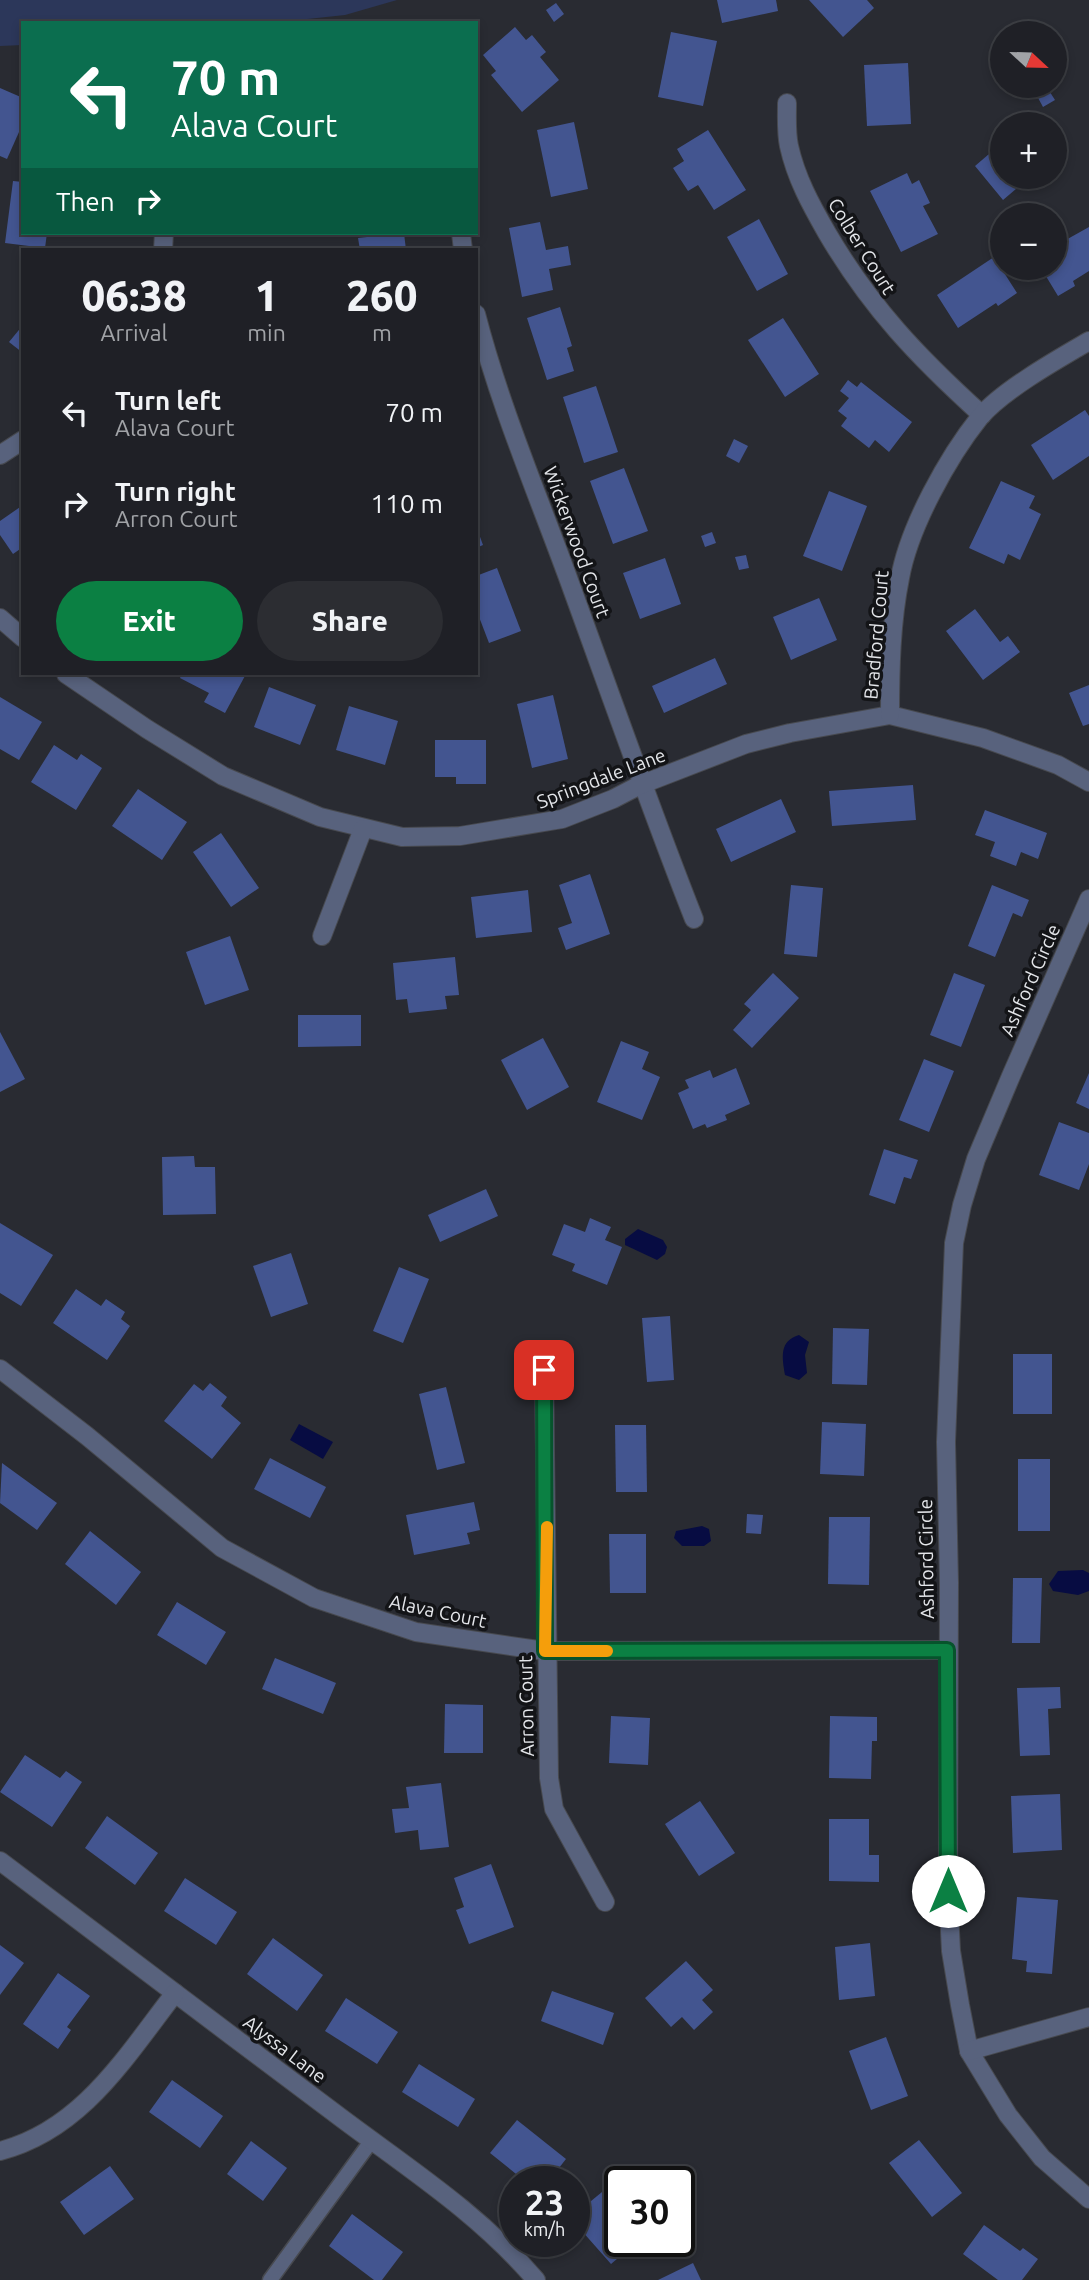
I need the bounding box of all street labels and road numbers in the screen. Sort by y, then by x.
street label: Colber Court [824,194,901,299]
street label: Wickerwood Court [539,463,615,621]
street label: Bradford Court [859,569,893,700]
street label: Springdale Lane [534,743,668,813]
street label: Ashford Circle [995,921,1065,1039]
street label: Ashford Circle [914,1499,938,1619]
street label: Alava Court [387,1590,489,1632]
street label: Arron Court [514,1655,538,1757]
street label: Alyssa Lane [239,2011,331,2087]

